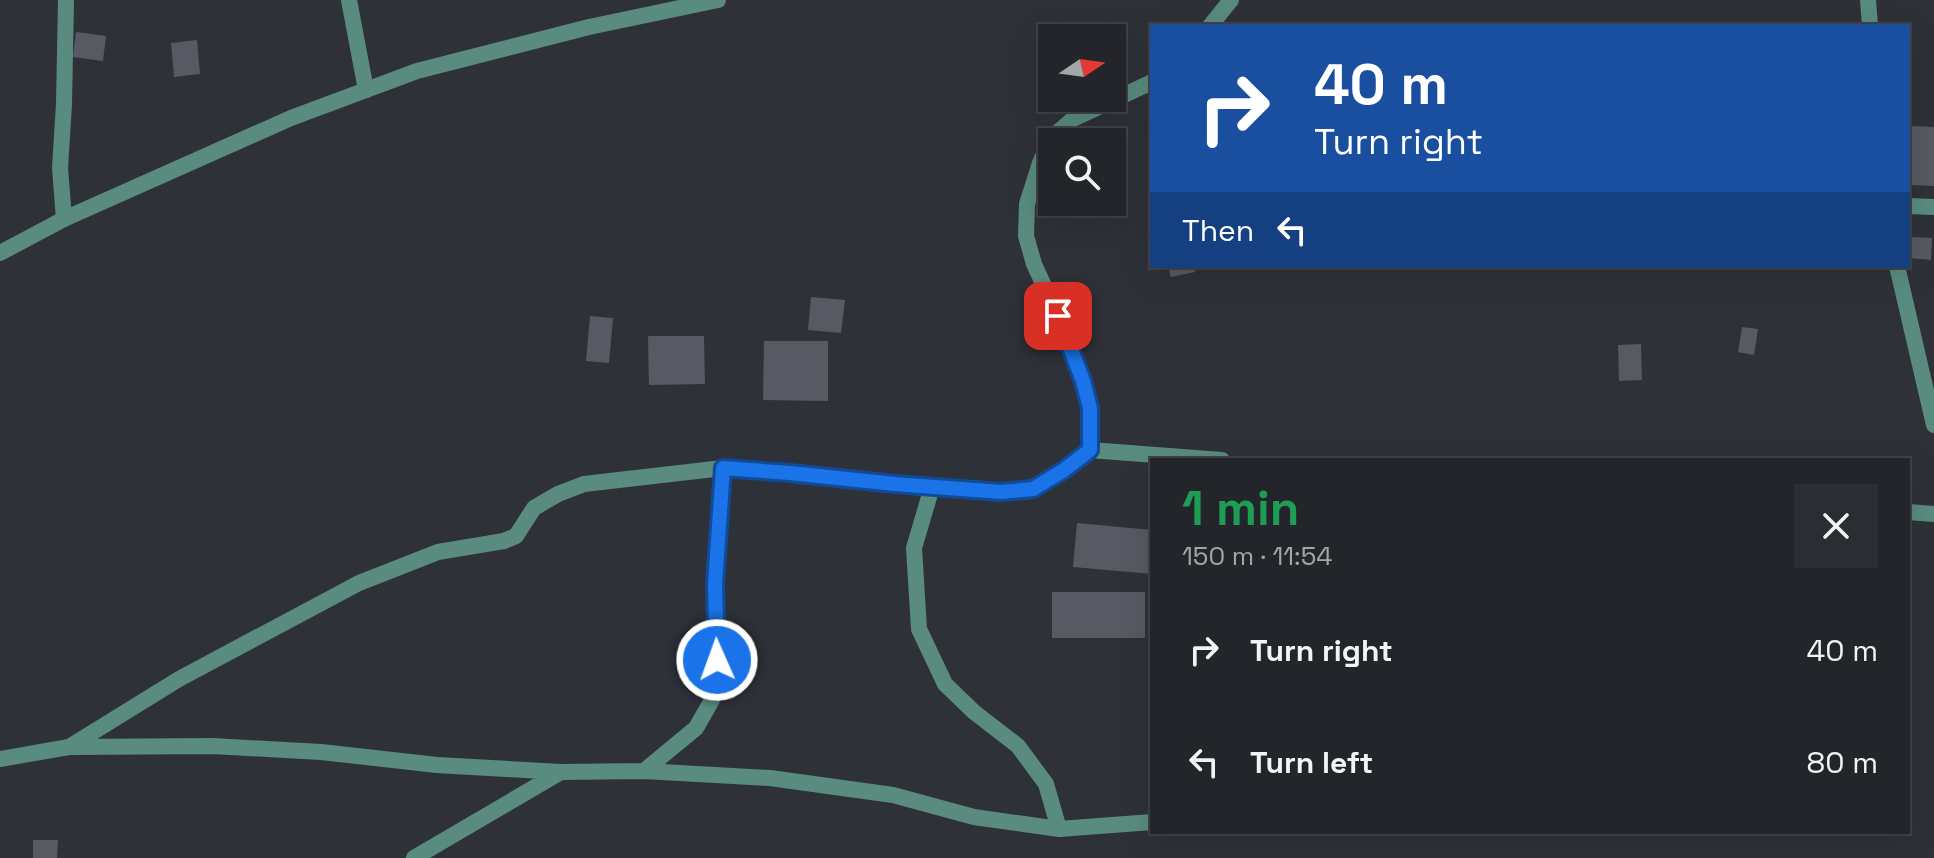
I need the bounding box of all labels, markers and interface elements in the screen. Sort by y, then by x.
north arrow [1038,24,1126,112]
map controls [1038,24,1126,216]
text: 40 m [1314,49,1448,120]
icon: right [1182,56,1286,160]
text: Turn right [1314,119,1483,165]
button: search [1038,128,1126,216]
icon: left [1270,208,1314,252]
text: Then [1182,211,1254,250]
pin [1024,282,1092,350]
icon: arrive [1036,294,1080,338]
text: 1 min [1182,478,1299,539]
button: close [1794,484,1878,568]
text: 150 m · 11:54 [1182,539,1333,573]
position arrow [675,618,759,702]
icon: right [1182,628,1226,672]
text: Turn right [1250,631,1393,670]
text: 40 m [1807,631,1878,670]
icon: left [1182,740,1226,784]
text: Turn left [1250,743,1373,782]
text: 80 m [1807,743,1878,782]

